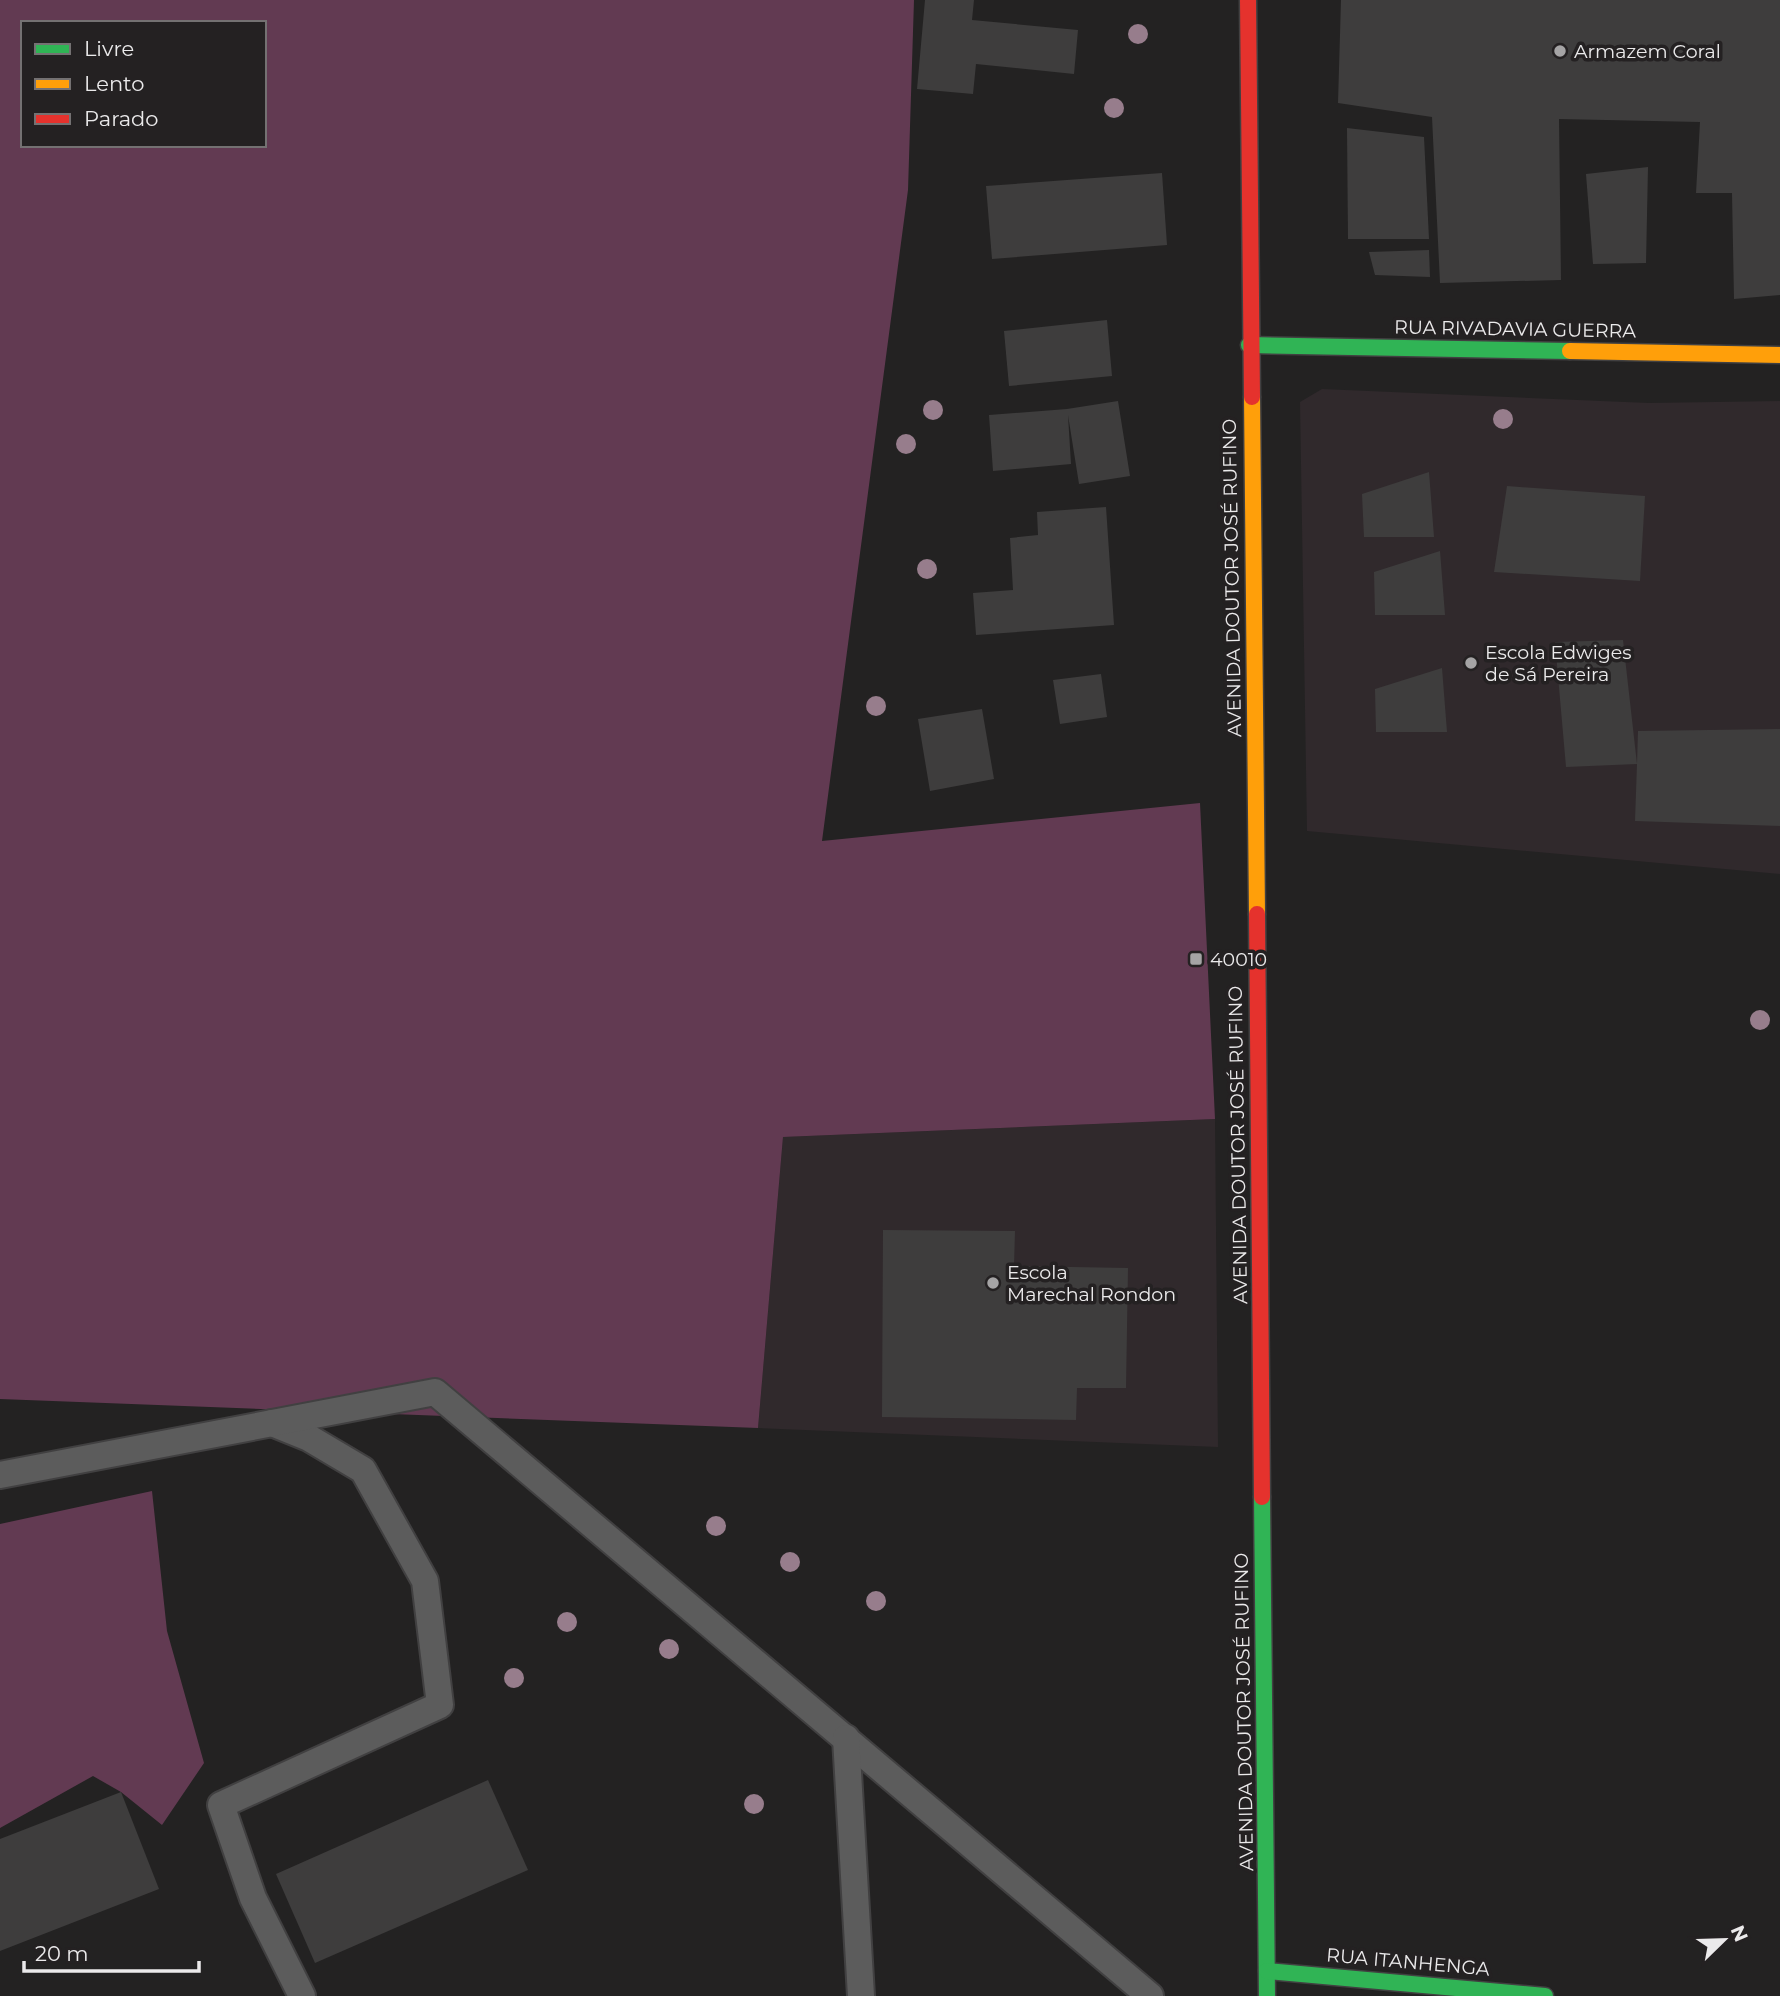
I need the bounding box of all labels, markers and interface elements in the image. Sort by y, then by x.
legend [21,21,266,147]
text: Livre [84,36,134,61]
place label: Armazem Coral [1574,40,1721,63]
marker: Armazem Coral [1552,43,1568,59]
text: Lento [84,71,144,96]
text: Parado [84,106,159,131]
street label: RUA RIVADAVIA GUERRA [1394,315,1636,343]
street label: AVENIDA DOUTOR JOSÉ RUFINO [1218,419,1246,737]
place label: Escola Edwiges de Sá Pereira [1485,641,1632,686]
marker: Escola Edwiges de Sá Pereira [1463,655,1479,671]
place label: 40010 [1210,948,1267,971]
marker: 40010 [1188,951,1204,967]
street label: AVENIDA DOUTOR JOSÉ RUFINO [1224,986,1252,1304]
place label: Escola Marechal Rondon [1007,1261,1176,1306]
marker: Escola Marechal Rondon [985,1275,1001,1291]
street label: AVENIDA DOUTOR JOSÉ RUFINO [1230,1553,1258,1871]
north arrow [1689,1905,1759,1975]
text: N [1726,1922,1753,1945]
scale bar [24,1930,200,1974]
text: 20 m [35,1941,89,1966]
street label: RUA ITANHENGA [1325,1943,1491,1981]

